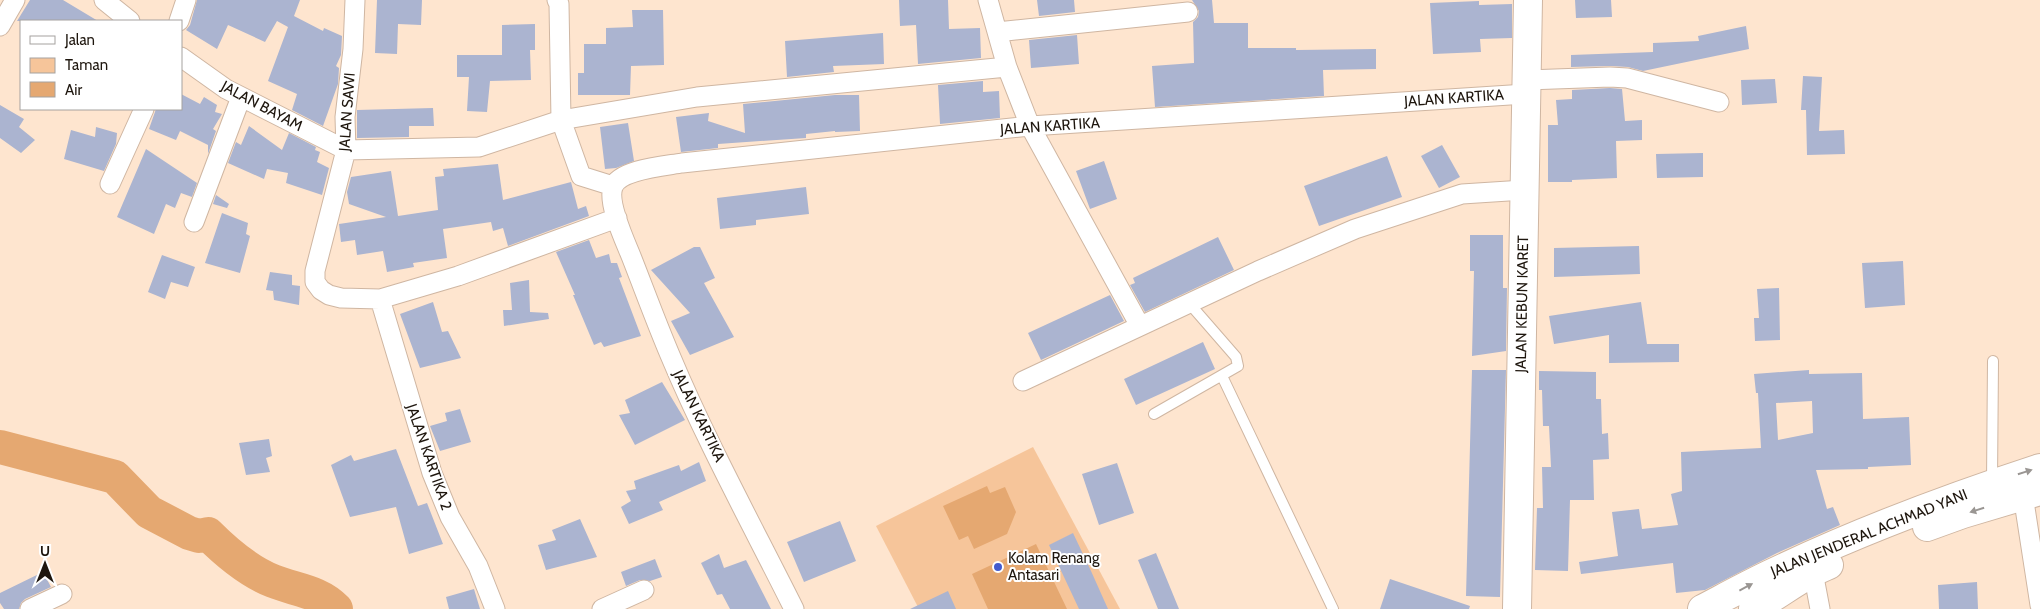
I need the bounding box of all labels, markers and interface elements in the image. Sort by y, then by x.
legend [20,20,182,110]
text: Jalan [64,31,95,49]
text: Taman [65,56,108,74]
street label: JALAN SAWI [335,72,359,153]
street label: JALAN BAYAM [217,76,306,135]
text: Air [65,81,82,99]
street label: JALAN KARTIKA [1403,85,1505,111]
street label: JALAN KARTIKA [999,113,1101,139]
street label: JALAN KEBUN KARET [1512,235,1532,374]
street label: JALAN KARTIKA [669,366,729,466]
street label: JALAN KARTIKA 2 [402,401,456,513]
one-way arrow [2018,468,2033,476]
street label: JALAN JENDERAL ACHMAD YANI [1767,485,1970,581]
one-way arrow [1969,507,1984,514]
north arrow [20,539,70,589]
text: U [40,542,50,560]
place label: Kolam Renang Antasari [1008,549,1100,584]
marker: Kolam Renang Antasari [992,561,1004,573]
one-way arrow [1739,582,1752,591]

